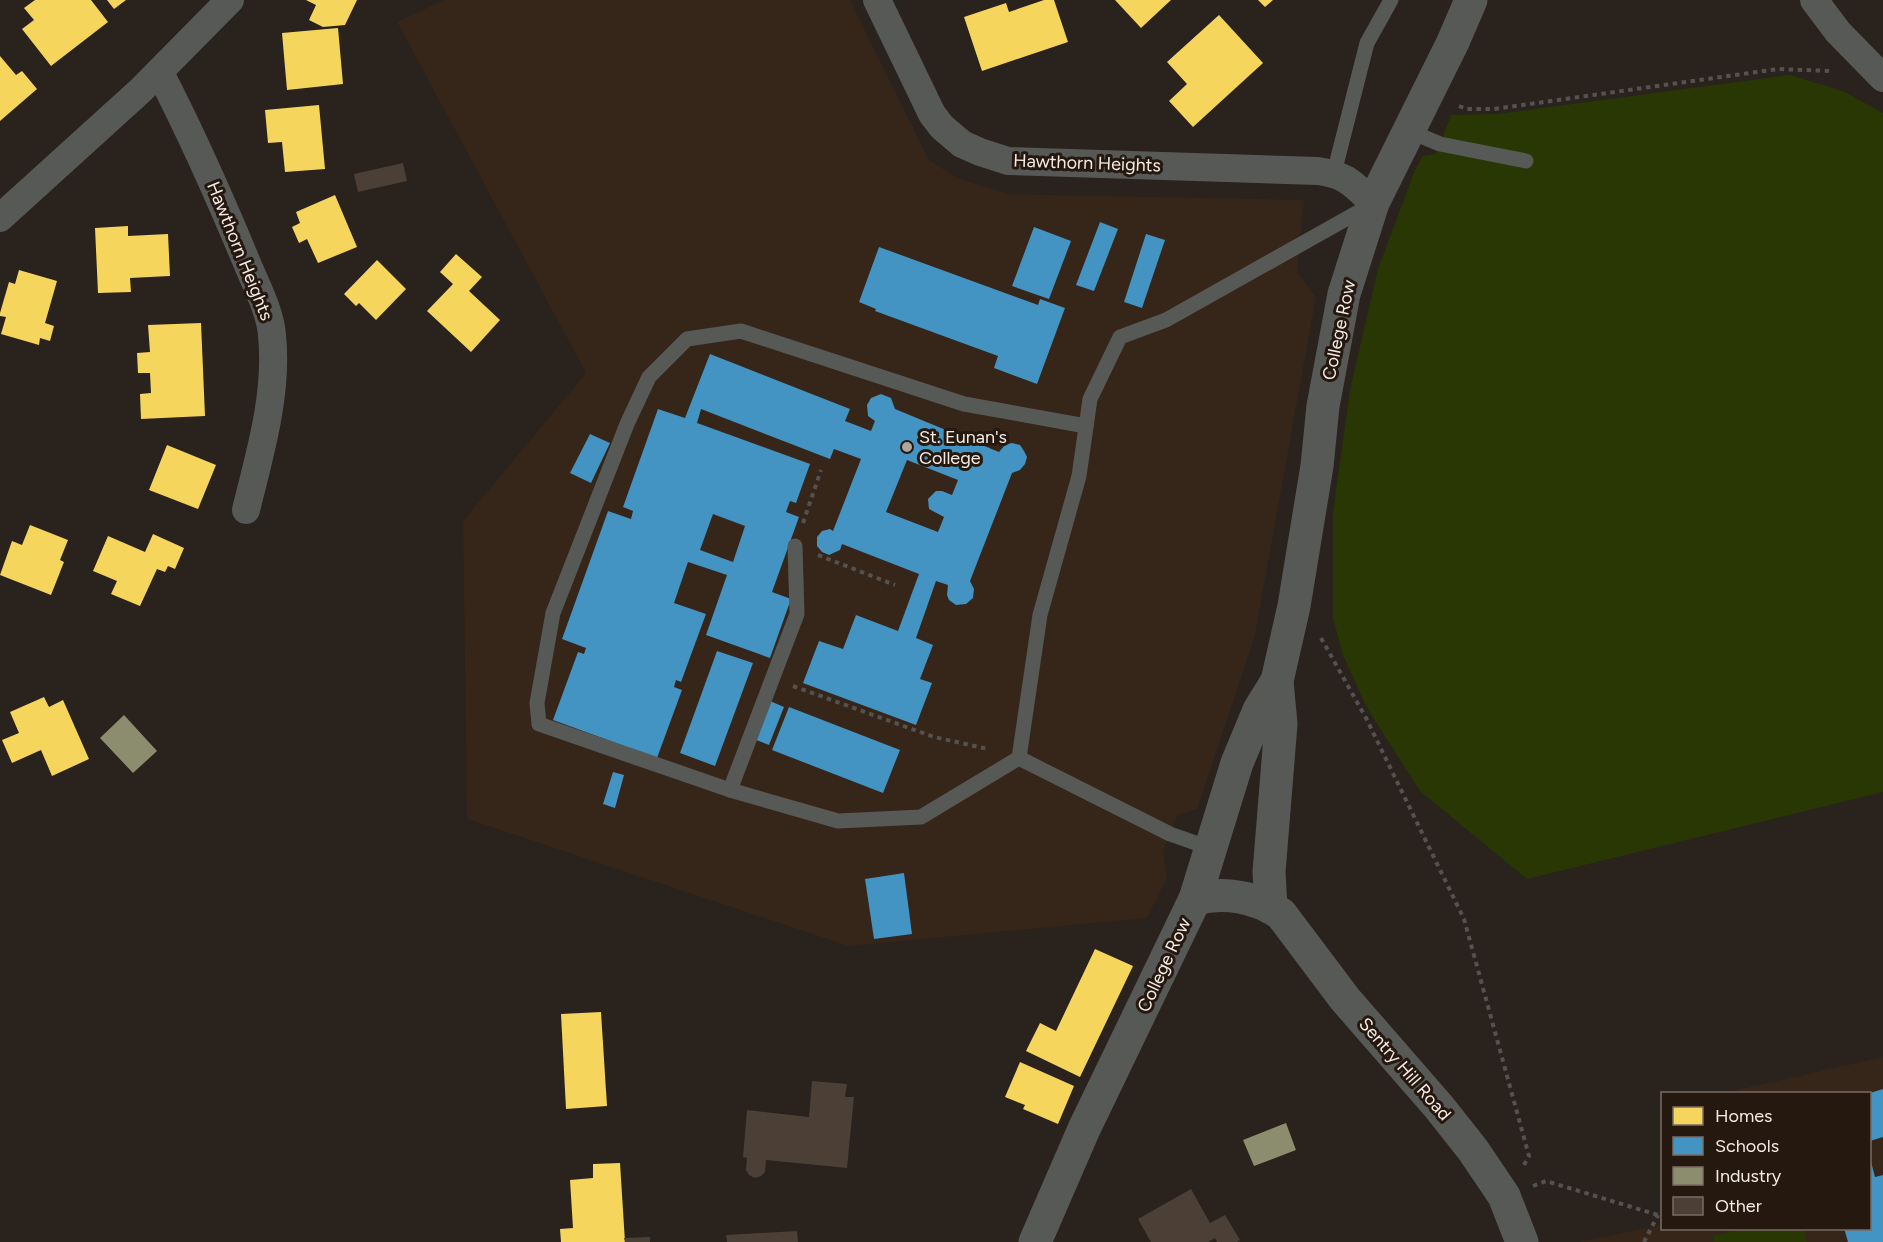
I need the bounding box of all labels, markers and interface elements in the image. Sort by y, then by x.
street label: Hawthorn Heights [1013,149,1161,177]
street label: Hawthorn Heights [202,178,278,324]
street label: College Row [1318,278,1360,382]
place label: St. Eunan's College [919,426,1007,469]
marker: St. Eunan's College [900,440,914,454]
street label: College Row [1133,914,1195,1016]
street label: Sentry Hill Road [1354,1013,1456,1125]
legend [1661,1092,1871,1230]
text: Homes [1715,1105,1773,1127]
text: Schools [1715,1135,1779,1157]
text: Industry [1715,1165,1782,1187]
text: Other [1715,1195,1762,1217]

